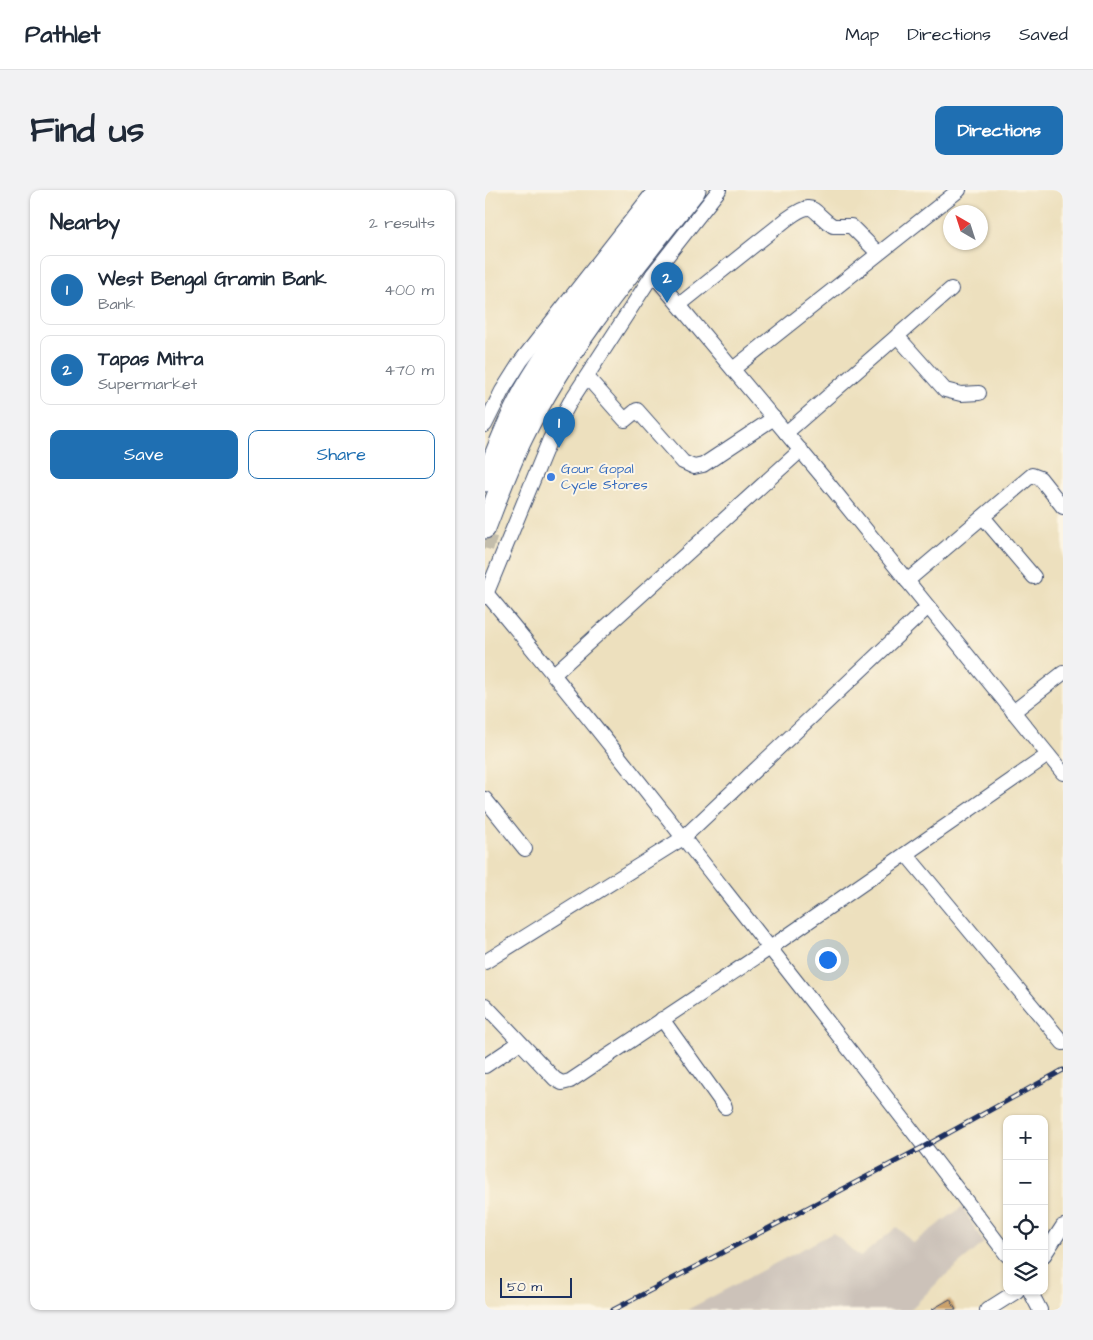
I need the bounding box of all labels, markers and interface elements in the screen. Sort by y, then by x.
text: Pathlet [25,18,101,52]
text: Map [845,22,879,47]
text: Directions [907,22,991,47]
text: Saved [1019,22,1068,47]
text: Find us [30,106,144,155]
button: Directions [935,106,1063,155]
north arrow [943,205,988,250]
text: Nearby [50,208,120,237]
text: 2 results [369,212,435,234]
pin: 2 [651,262,683,303]
text: West Bengal Gramin Bank [98,266,327,293]
text: 1 [66,279,68,301]
text: 400 m [384,279,434,301]
text: Bank [98,293,135,315]
text: Tapas Mitra [98,346,203,373]
text: 2 [62,359,72,381]
text: 470 m [384,359,434,381]
text: Supermarket [98,373,197,395]
pin: 1 [543,407,575,448]
button: Save [50,430,238,479]
button: Share [248,430,435,479]
place label: Gour Gopal Cycle Stores [561,459,648,495]
marker: Gour Gopal Cycle Stores [545,471,557,483]
your location [815,947,841,973]
map controls [1003,1115,1048,1295]
button: + [1003,1115,1048,1160]
button: − [1003,1160,1048,1205]
button: locate [1003,1205,1048,1250]
button: layers [1003,1250,1048,1295]
scale bar [500,1275,573,1298]
text: 50 m [507,1277,542,1297]

